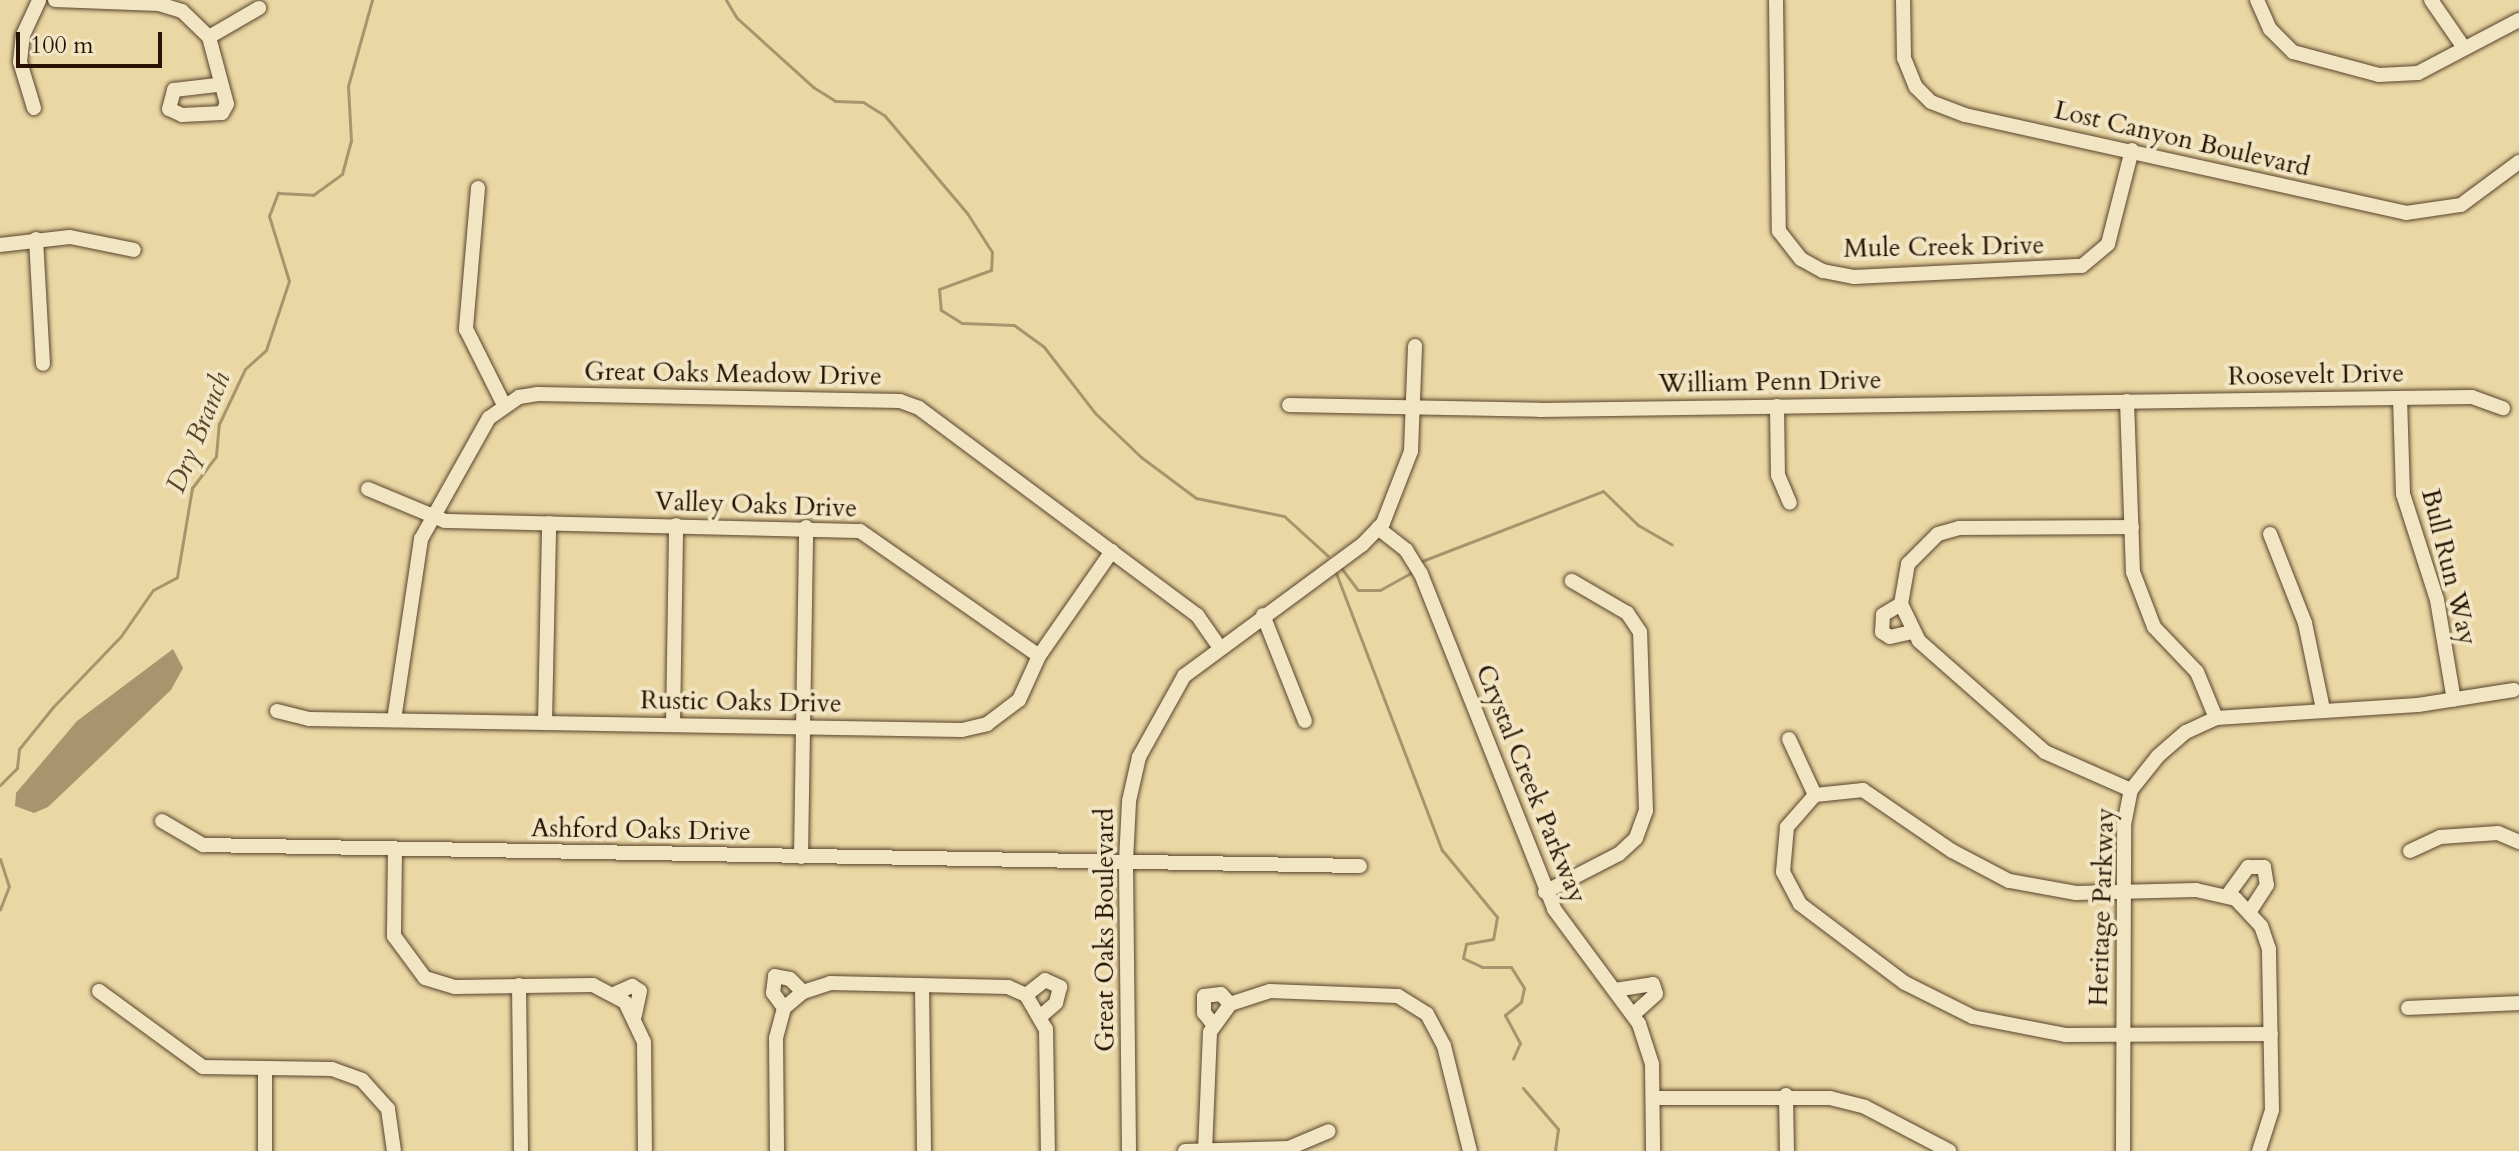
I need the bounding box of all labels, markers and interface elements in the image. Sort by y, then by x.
scale bar [20,16,166,66]
text: 100 m [30,29,94,62]
street label: Lost Canyon Boulevard [2051,94,2313,184]
street label: Mule Creek Drive [1843,230,2045,264]
street label: Great Oaks Meadow Drive [584,356,882,392]
street label: Roosevelt Drive [2228,358,2404,392]
street label: William Penn Drive [1658,364,1882,400]
water label: Dry Branch [159,367,237,497]
street label: Valley Oaks Drive [654,486,858,524]
street label: Bull Run Way [2415,486,2483,648]
street label: Crystal Creek Parkway [1469,660,1593,908]
street label: Rustic Oaks Drive [640,685,842,719]
street label: Heritage Parkway [2083,807,2121,1007]
street label: Great Oaks Boulevard [1089,808,1121,1052]
street label: Ashford Oaks Drive [531,812,751,848]

